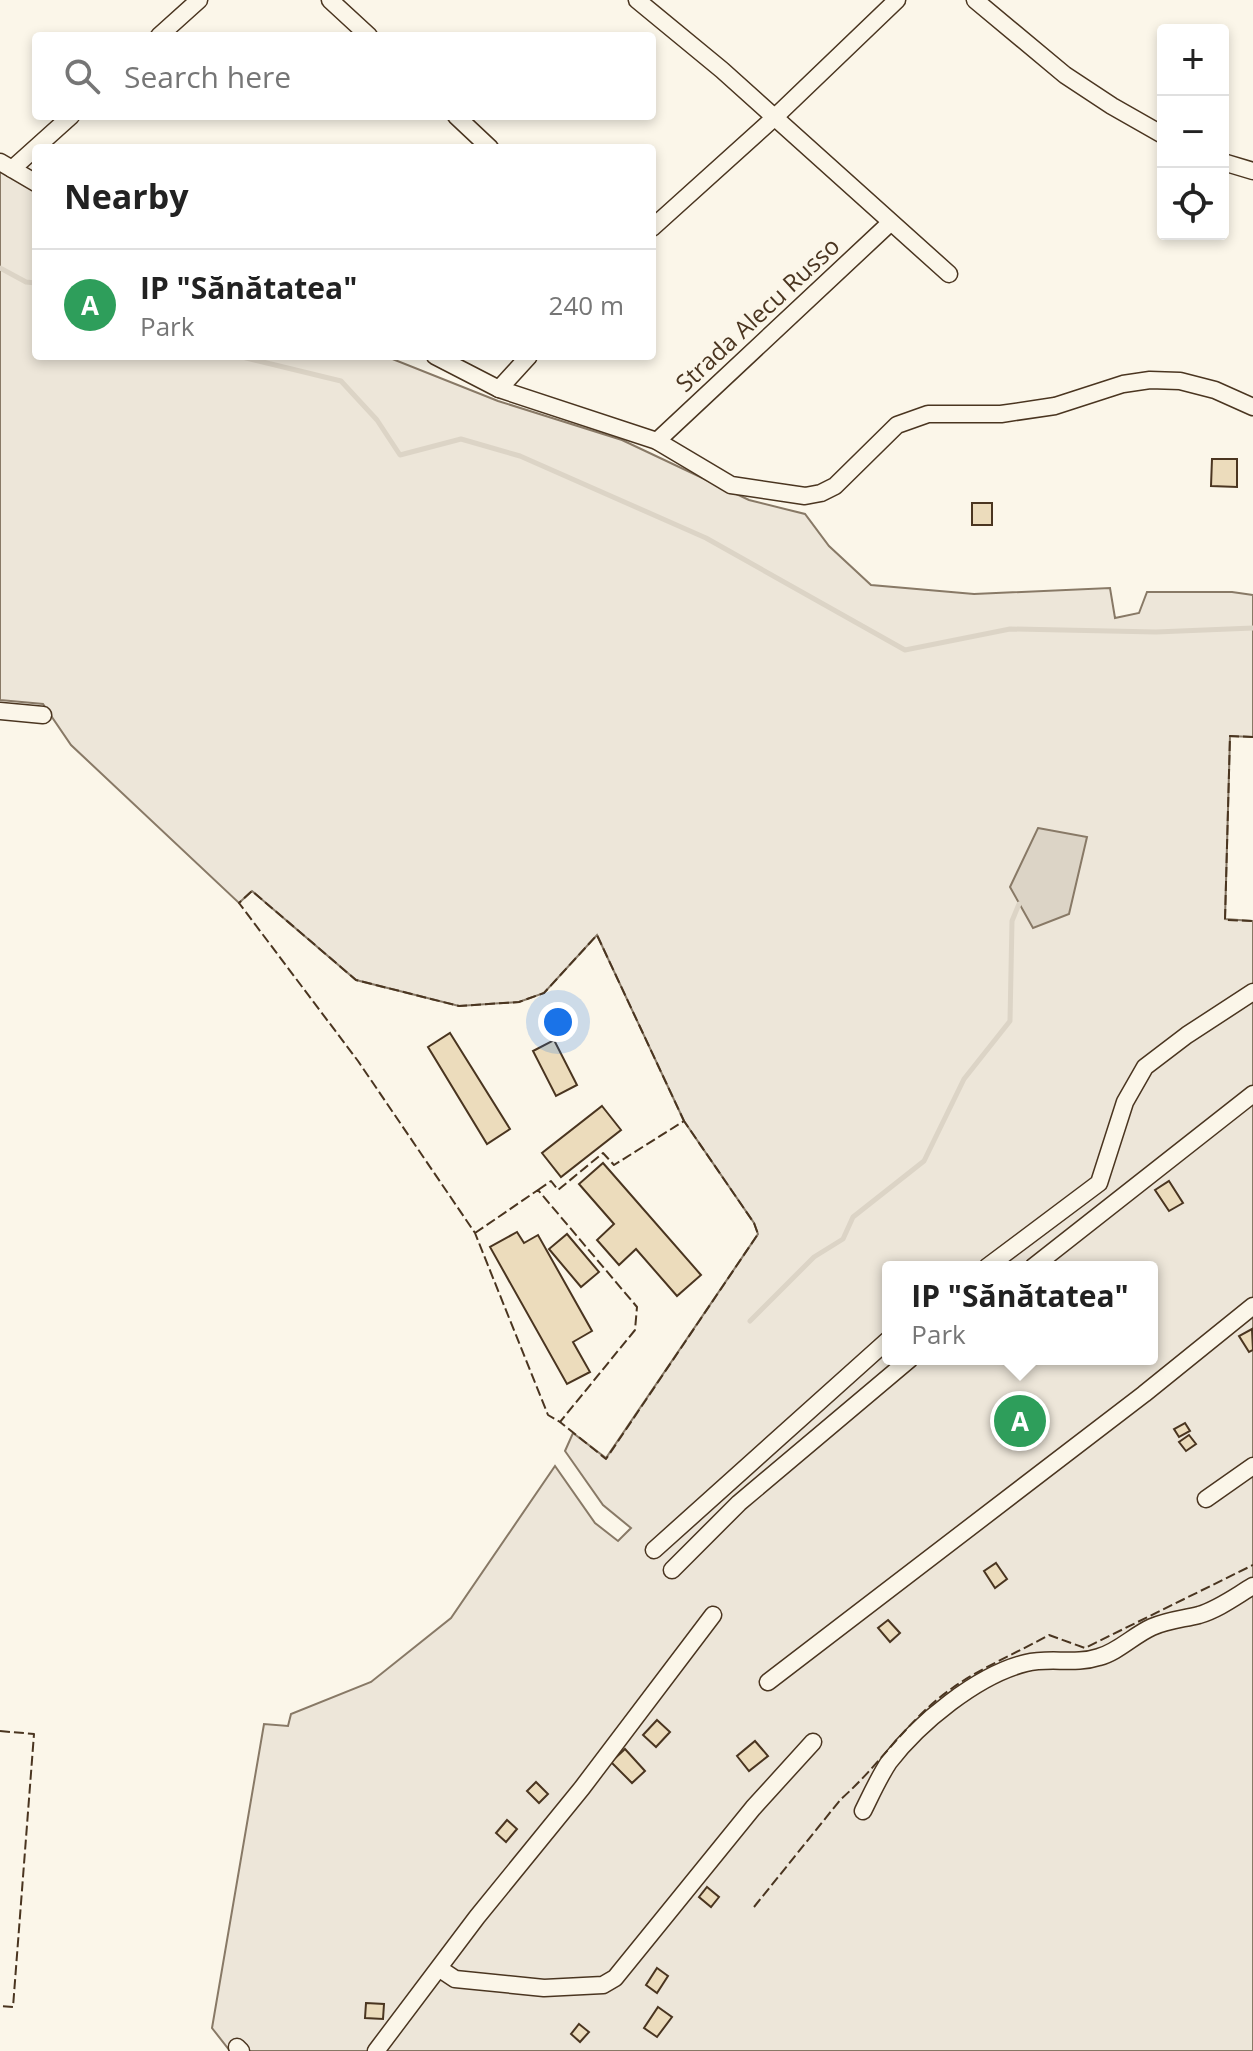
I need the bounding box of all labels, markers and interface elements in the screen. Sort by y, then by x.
map controls [1157,24,1229,240]
button: + [1157,24,1229,96]
search box [32,32,656,120]
icon: search [60,54,104,98]
text: Search here [124,56,291,97]
button: − [1157,96,1229,168]
button: locate [1157,168,1229,240]
text: Nearby [64,173,189,219]
street label: Strada Alecu Russo [668,229,846,399]
text: IP "Sănătatea" [140,267,357,308]
text: A [81,287,99,323]
text: 240 m [549,287,624,323]
text: Park [140,308,194,344]
your location [538,1002,578,1042]
popup [882,1261,1158,1365]
text: IP "Sănătatea" [911,1275,1129,1316]
text: Park [911,1316,966,1352]
pin: A [994,1391,1046,1451]

